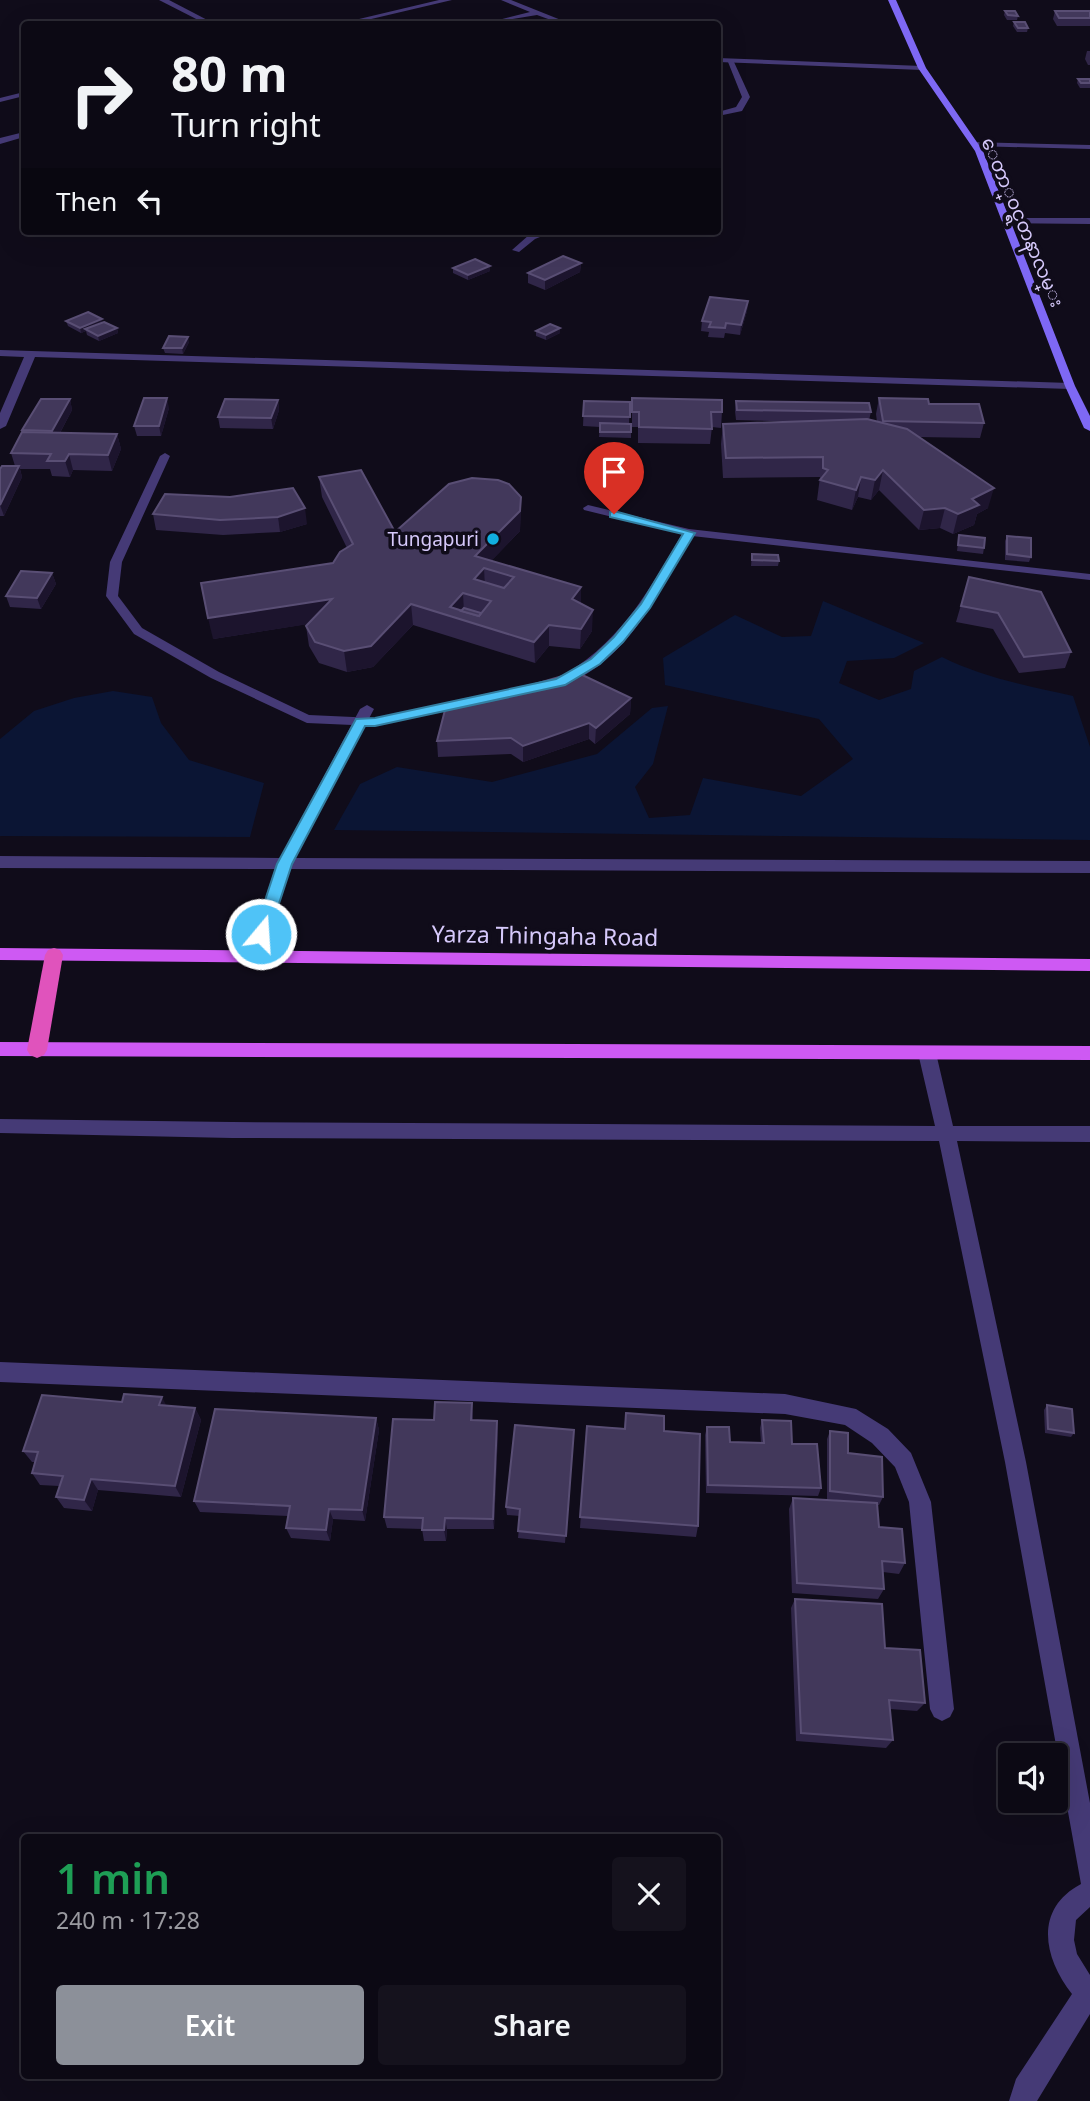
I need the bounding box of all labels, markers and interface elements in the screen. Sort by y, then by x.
text: 80 m [171,40,288,106]
icon: right [56,49,147,140]
text: Turn right [171,103,321,146]
street label: ေတာ္၀င္ရတနာလမ္း [972,133,1071,312]
icon: left [131,182,169,220]
text: Then [56,183,117,219]
pin [584,442,644,514]
icon: arrive [595,453,633,491]
place label: Tungapuri [387,526,479,552]
marker: Tungapuri [485,531,501,547]
position arrow [224,897,298,971]
street label: Yarza Thingaha Road [431,917,659,953]
map controls [998,1743,1068,1813]
button: sound [998,1743,1068,1813]
text: 1 min [56,1849,170,1906]
button: close [612,1857,686,1931]
text: 240 m · 17:28 [56,1904,200,1936]
button: Exit [56,1985,364,2065]
button: Share [378,1985,686,2065]

